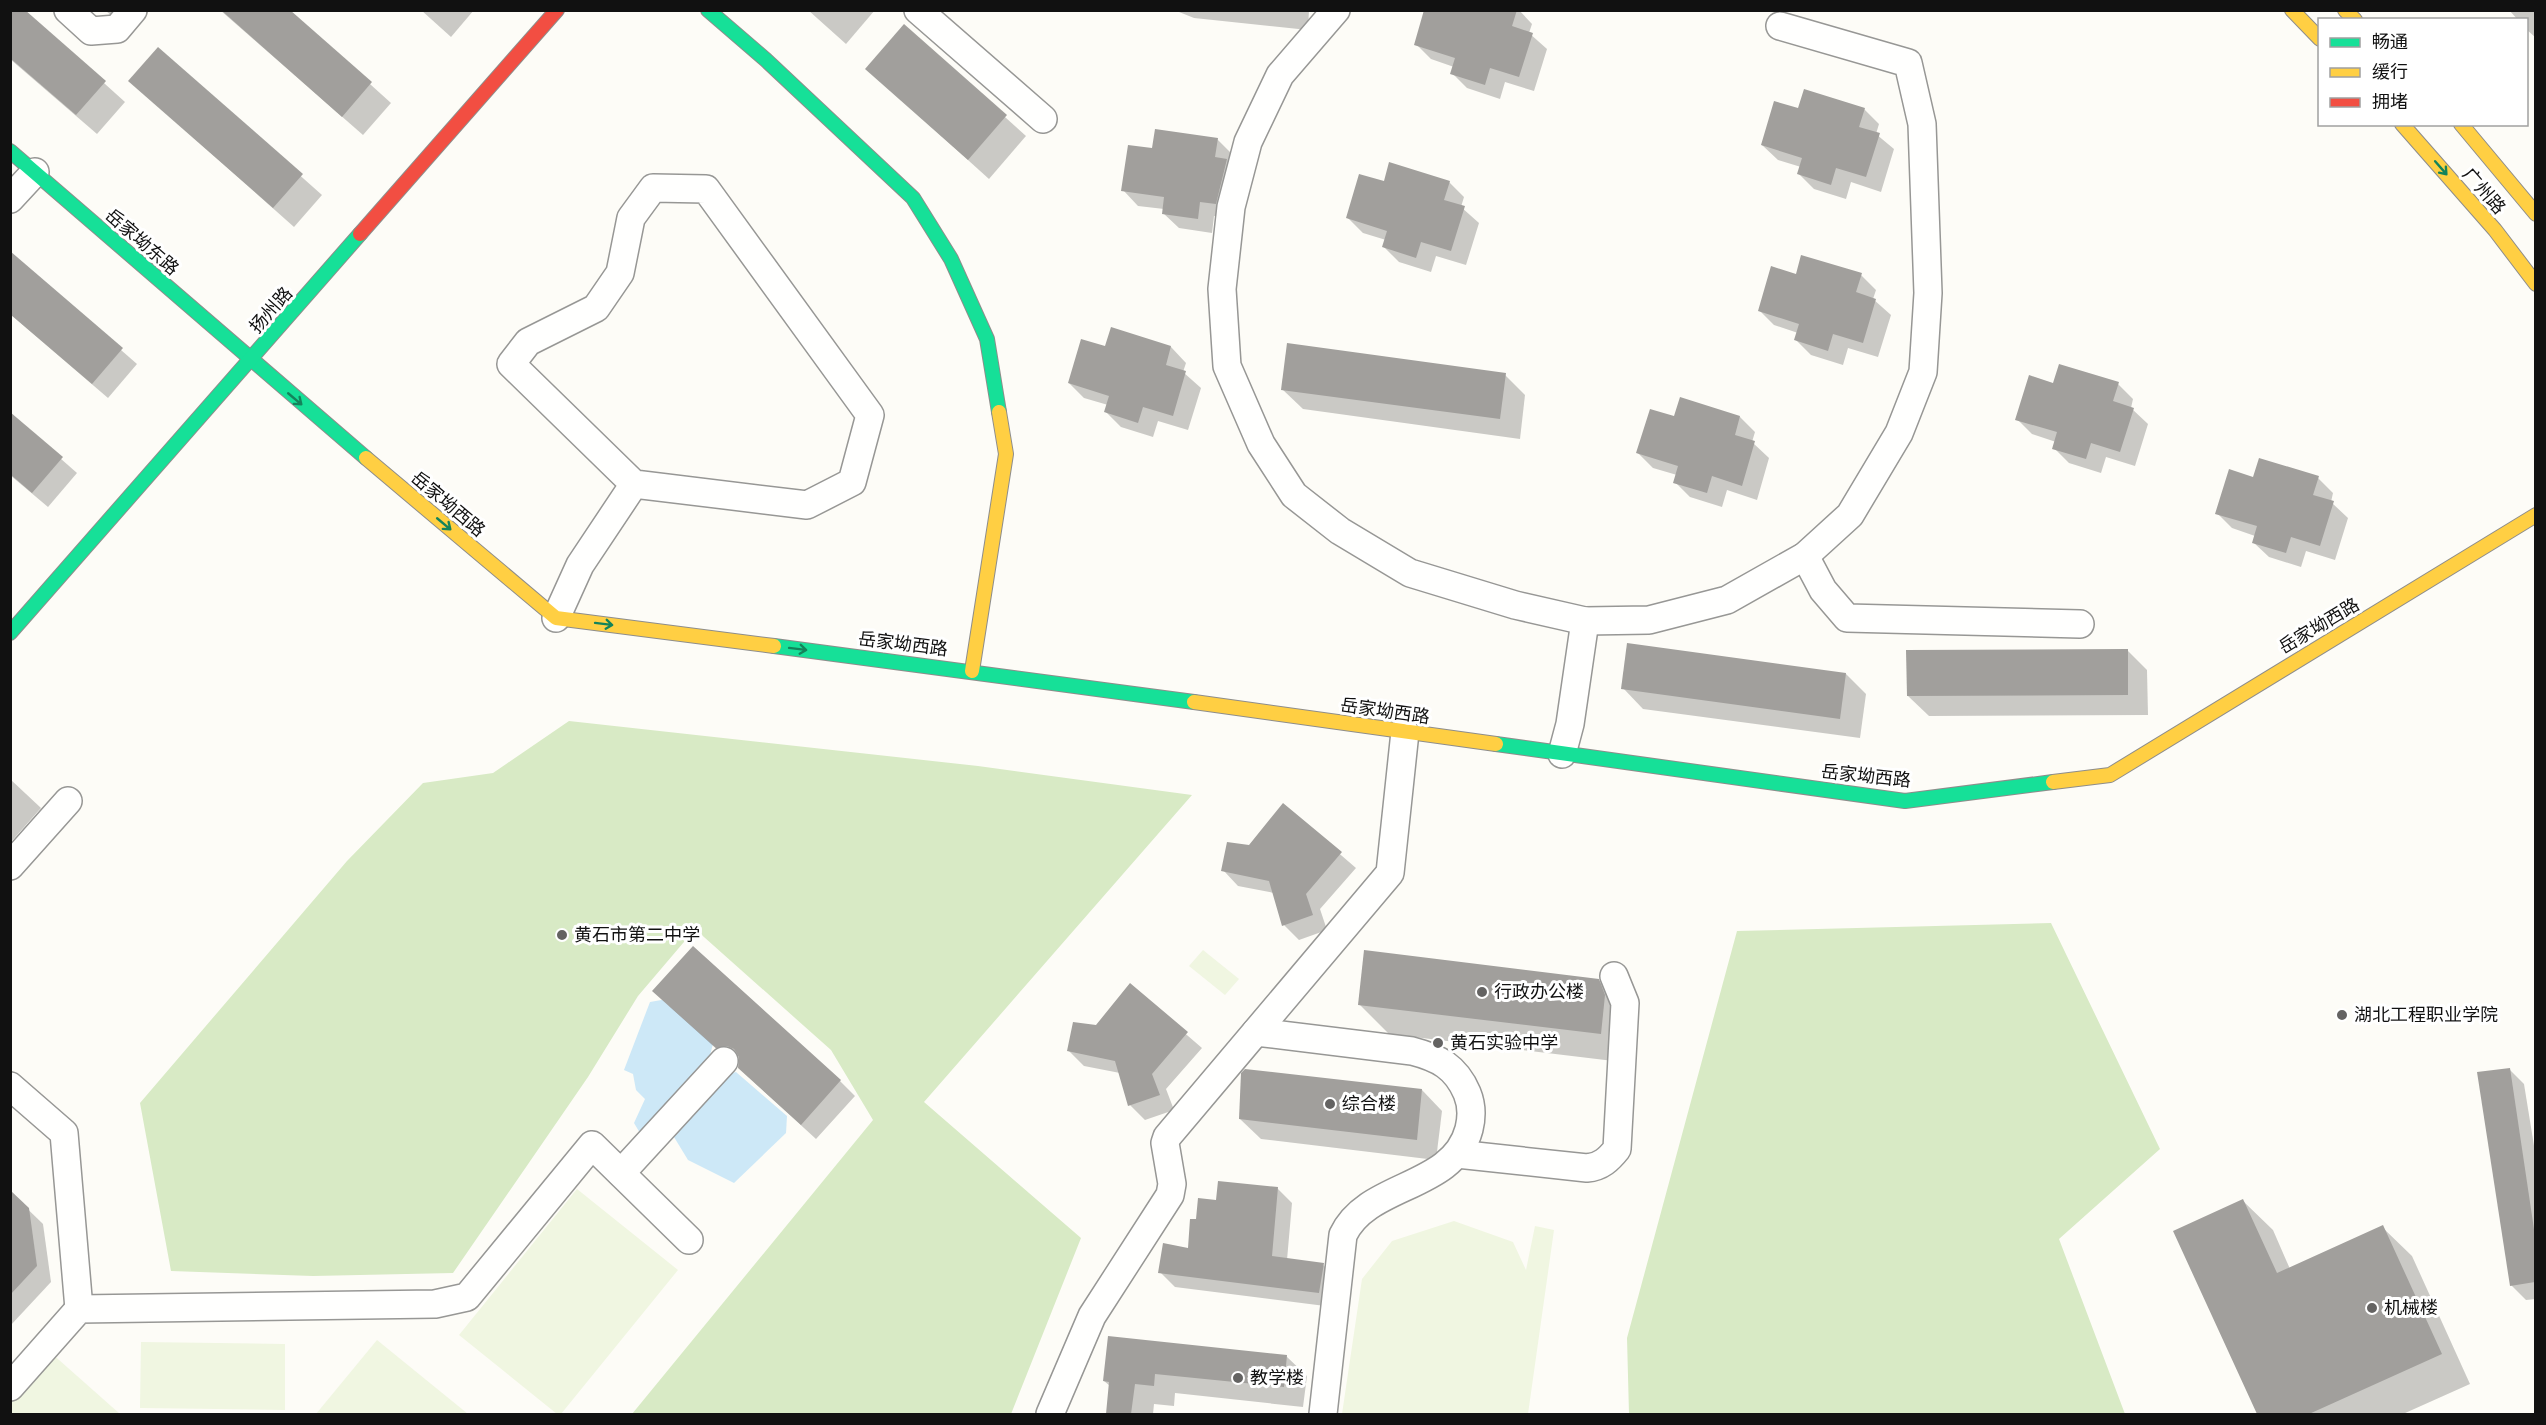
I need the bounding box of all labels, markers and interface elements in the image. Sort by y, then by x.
legend [2318,18,2528,126]
text: 畅通 [2372,30,2408,53]
text: 缓行 [2372,60,2408,83]
text: 拥堵 [2372,90,2408,113]
one-way arrow [2434,160,2448,175]
street label: 广州路 [2458,163,2511,219]
street label: 岳家坳东路 [101,203,184,280]
street label: 扬州路 [244,282,297,338]
one-way arrow [287,392,303,405]
street label: 岳家坳西路 [406,466,490,541]
one-way arrow [436,517,451,531]
street label: 岳家坳西路 [2274,593,2363,659]
one-way arrow [594,619,614,630]
street label: 岳家坳西路 [857,627,949,660]
one-way arrow [787,644,807,655]
street label: 岳家坳西路 [1339,693,1431,728]
street label: 岳家坳西路 [1820,759,1912,792]
place label: 黄石市第二中学 [574,923,700,946]
marker: 黄石市第二中学 [555,928,569,942]
place label: 行政办公楼 [1494,980,1584,1003]
marker: 行政办公楼 [1475,985,1489,999]
place label: 湖北工程职业学院 [2354,1003,2498,1026]
marker: 湖北工程职业学院 [2335,1008,2349,1022]
place label: 黄石实验中学 [1450,1031,1558,1054]
marker: 黄石实验中学 [1431,1036,1445,1050]
place label: 综合楼 [1342,1092,1396,1115]
marker: 综合楼 [1323,1097,1337,1111]
place label: 机械楼 [2384,1296,2438,1319]
marker: 机械楼 [2365,1301,2379,1315]
place label: 教学楼 [1250,1366,1304,1389]
marker: 教学楼 [1231,1371,1245,1385]

